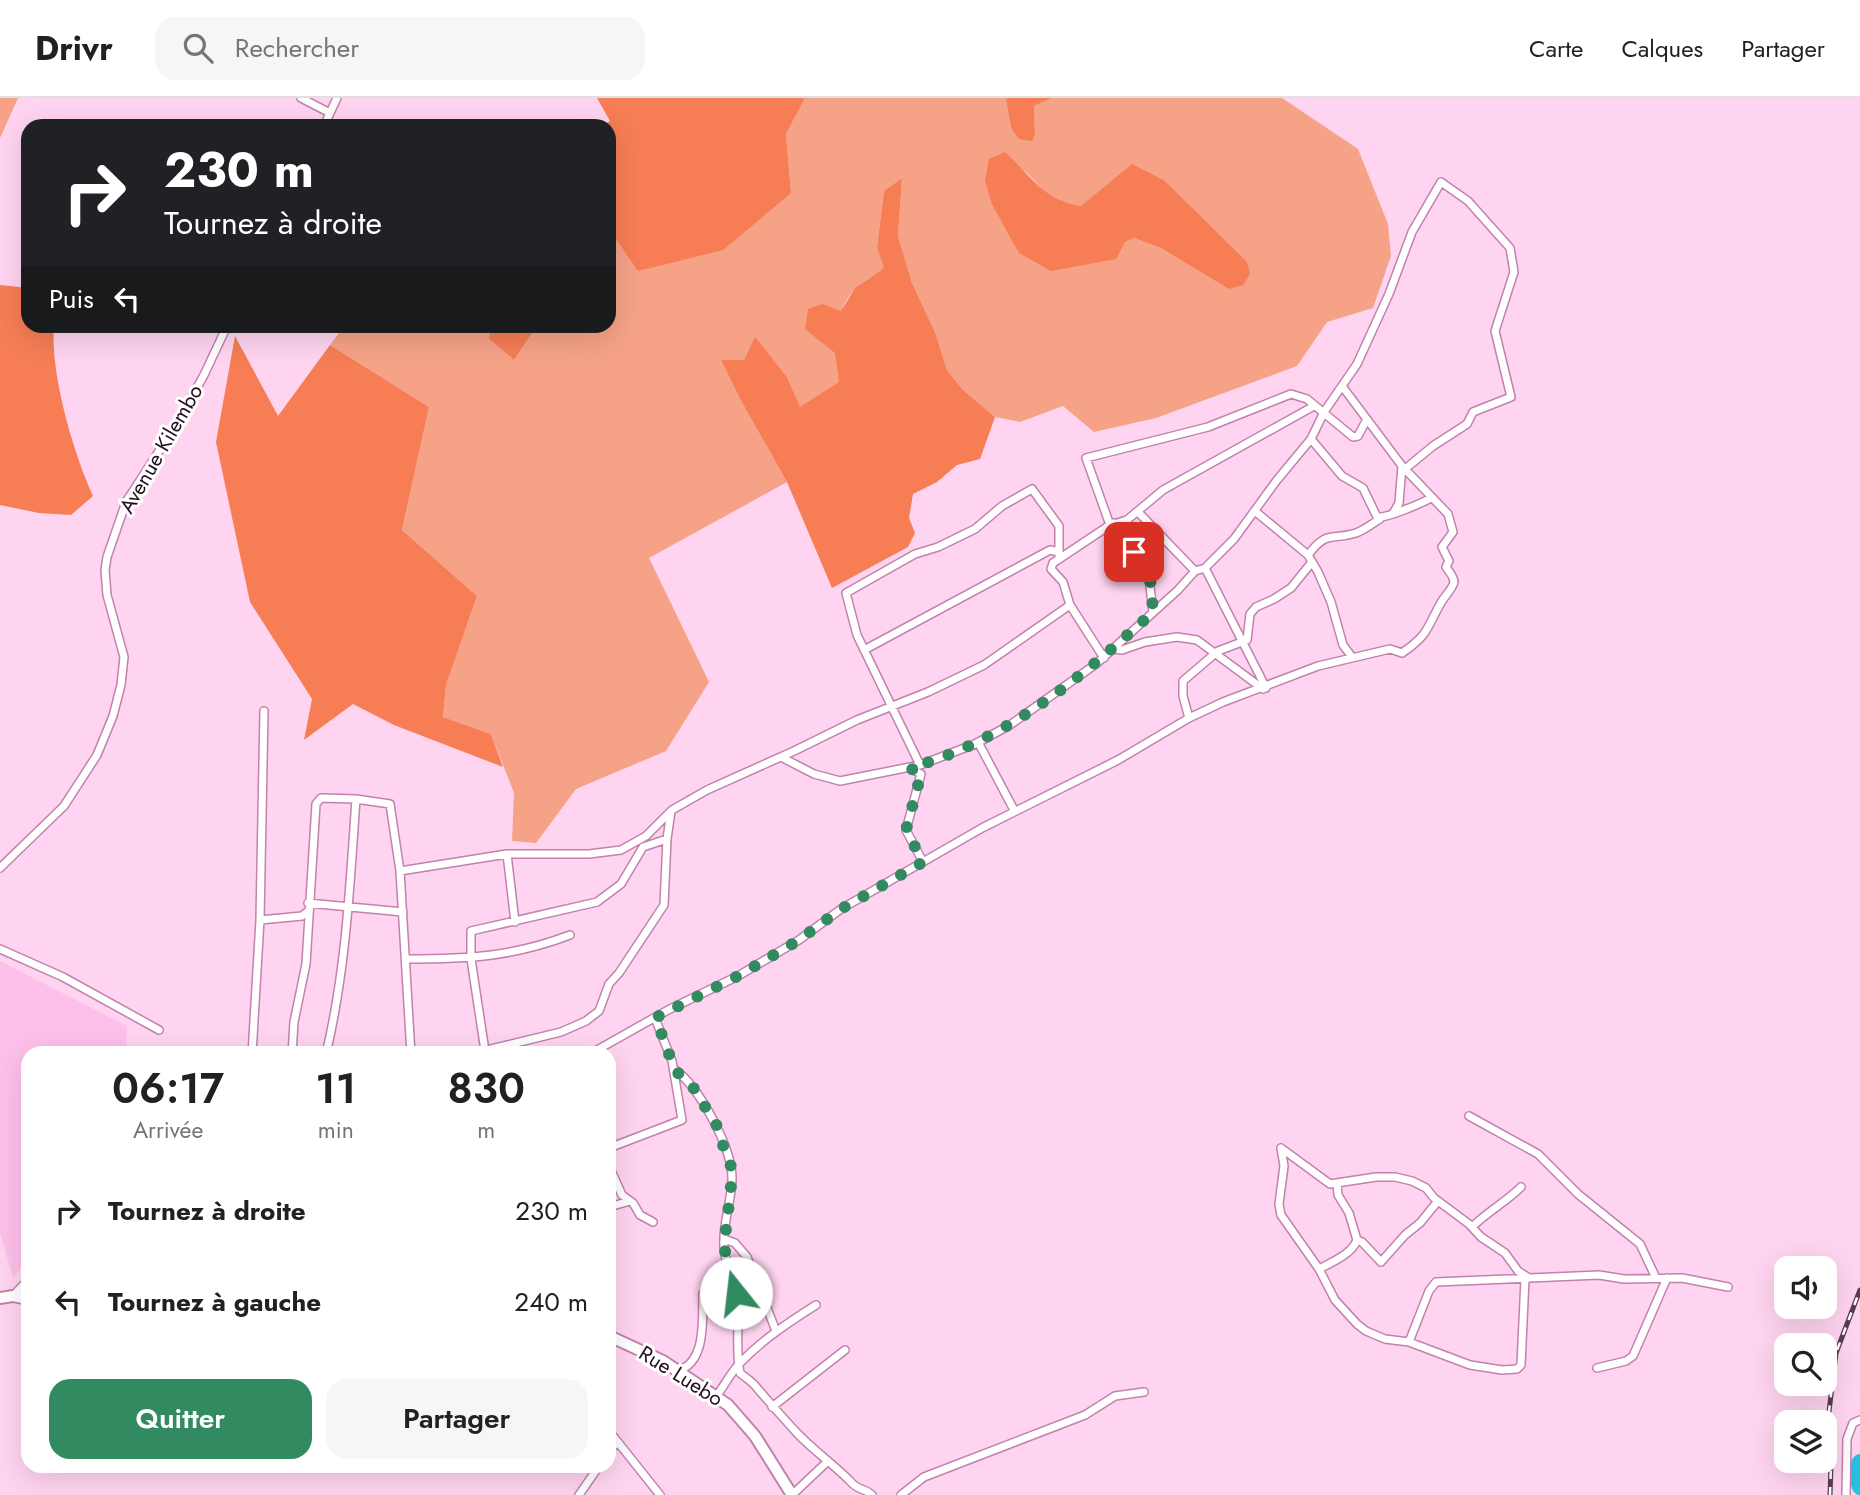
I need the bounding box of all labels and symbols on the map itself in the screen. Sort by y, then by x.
street label: Avenue Kilembo [112,379,210,519]
pin [1104,522,1164,582]
position arrow [699,1256,773,1330]
street label: Rue Luebo [633,1338,729,1414]

